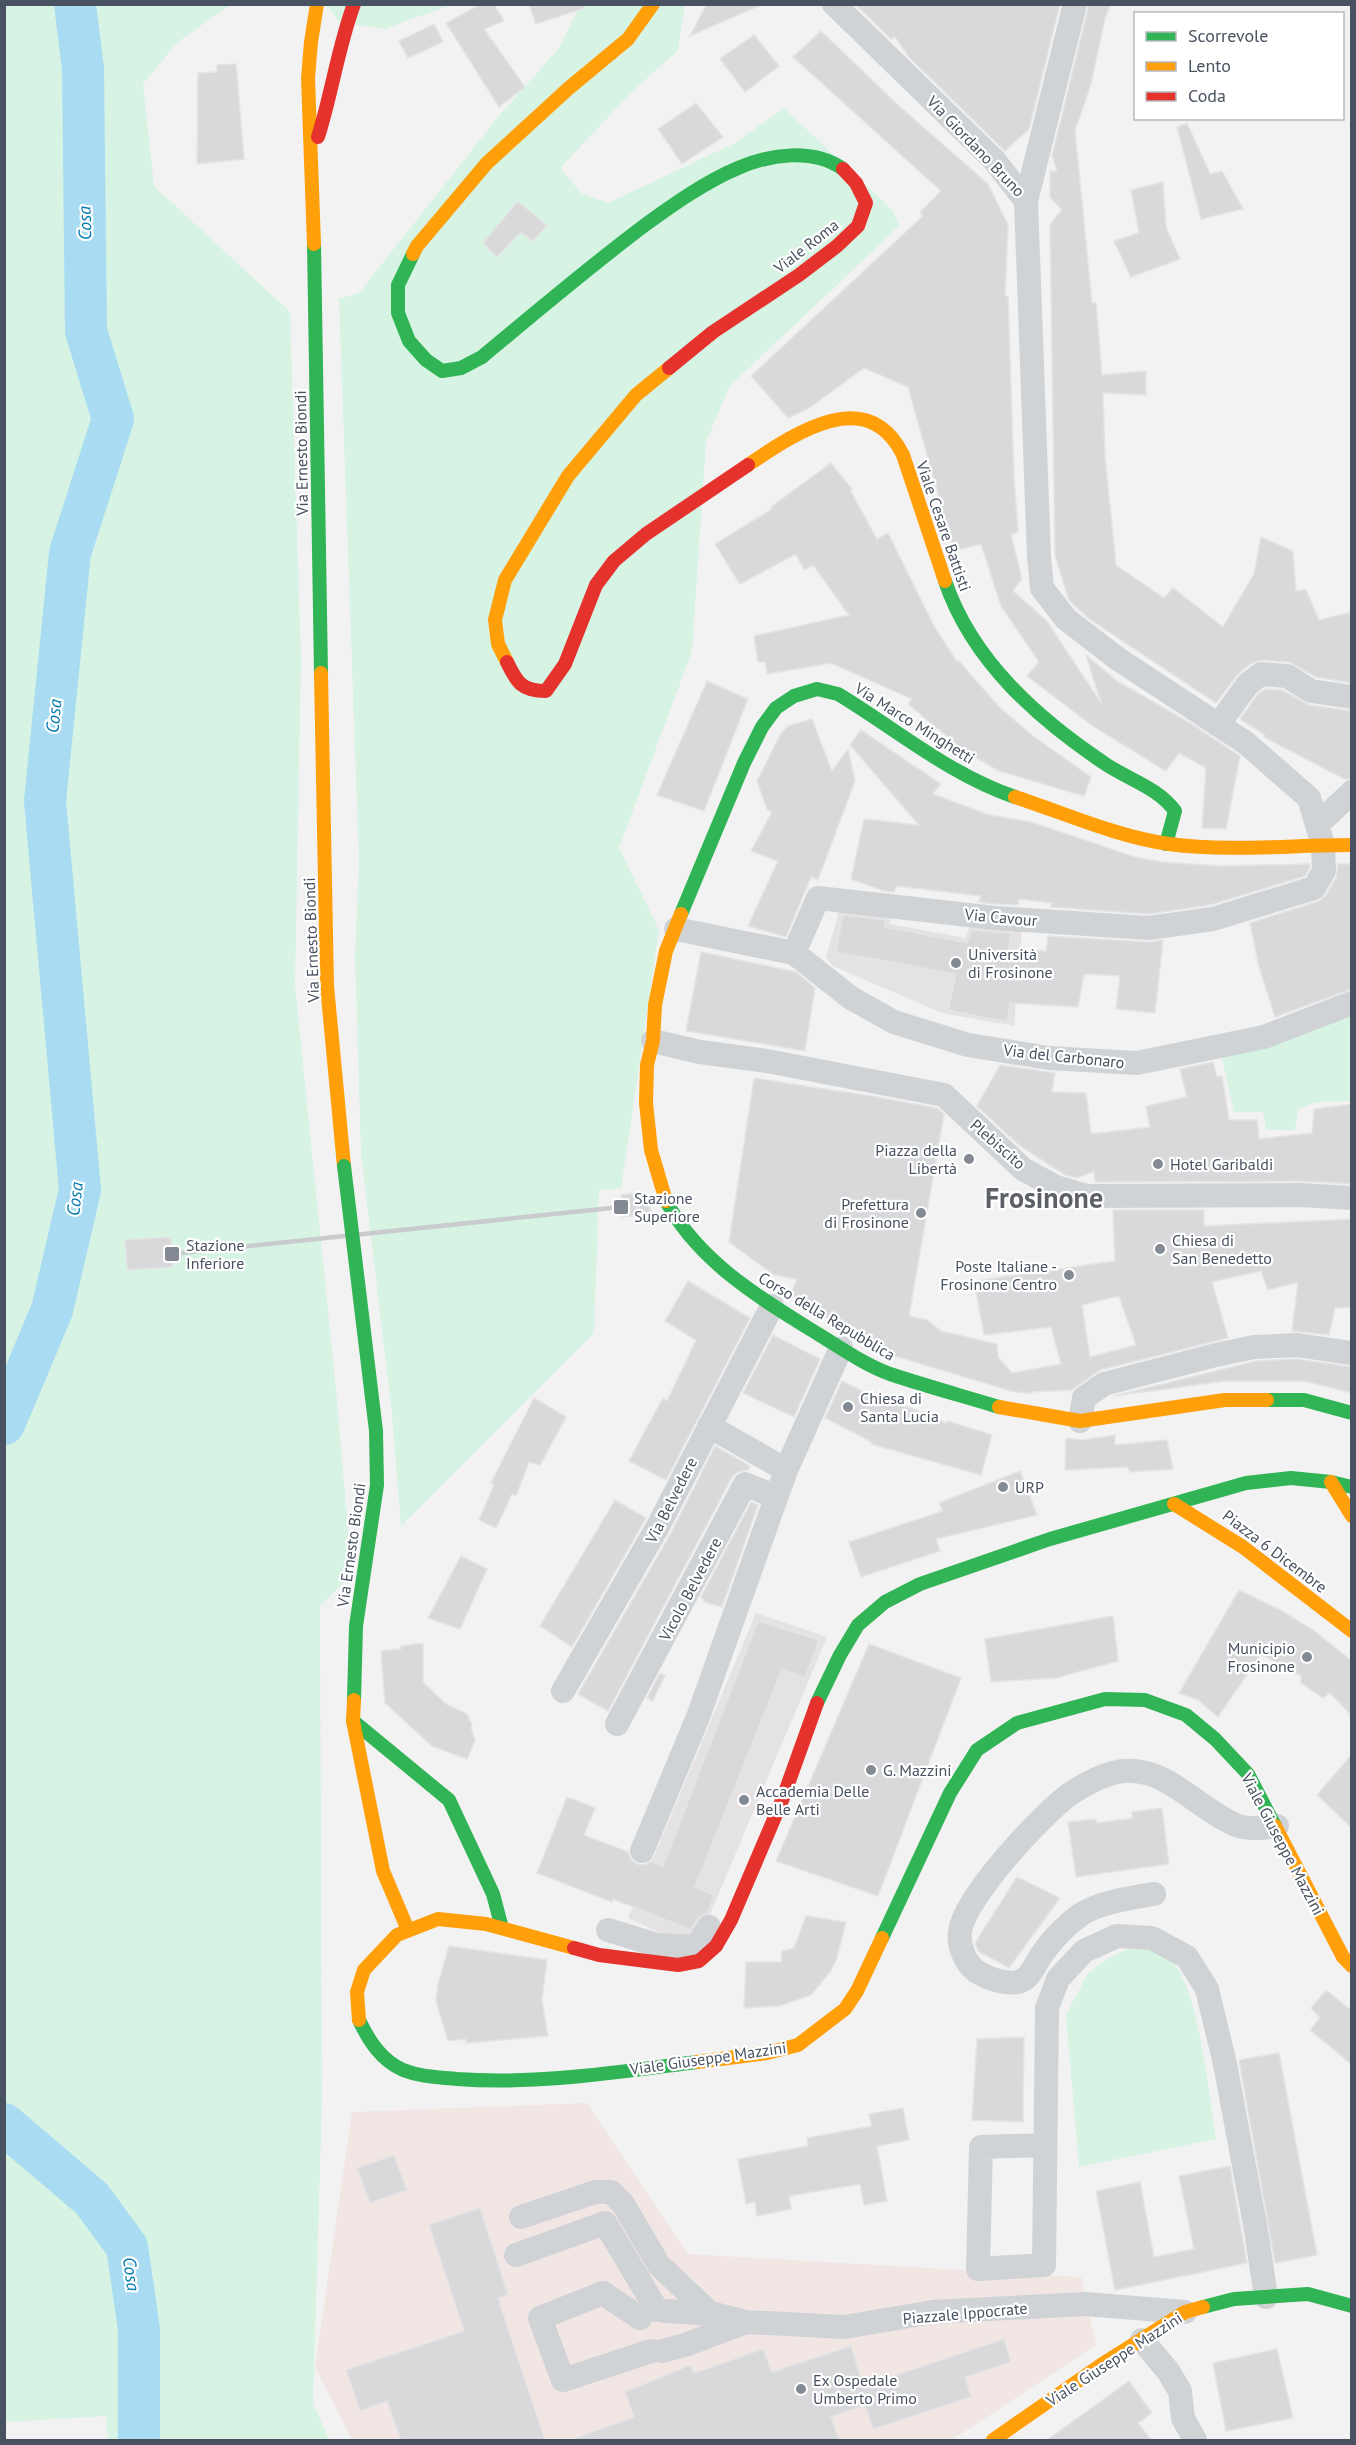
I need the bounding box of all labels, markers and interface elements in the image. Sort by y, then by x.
legend [1134,12,1344,120]
text: Scorrevole [1188,24,1268,47]
text: Lento [1188,54,1231,77]
text: Coda [1188,84,1226,107]
street label: Via Giordano Bruno [922,91,1029,201]
water label: Cosa [73,206,96,240]
street label: Viale Roma [769,215,842,278]
street label: Via Ernesto Biondi [290,390,312,517]
street label: Viale Cesare Battisti [912,457,976,594]
street label: Via Marco Minghetti [850,678,979,768]
water label: Cosa [40,698,67,734]
street label: Via Ernesto Biondi [299,877,323,1004]
street label: Via Cavour [963,904,1039,930]
place label: Università di Frosinone [968,944,1053,982]
marker: Università di Frosinone [949,956,963,970]
street label: Via del Carbonaro [1002,1040,1125,1072]
street label: Plebiscito [966,1115,1030,1173]
place label: Piazza della Libertà [875,1140,957,1178]
marker: Piazza della Libertà [962,1152,976,1166]
place label: Hotel Garibaldi [1170,1154,1273,1174]
marker: Hotel Garibaldi [1151,1157,1165,1171]
district label: Frosinone [985,1179,1103,1216]
water label: Cosa [61,1180,88,1217]
place label: Stazione Superiore [634,1188,700,1226]
place label: Prefettura di Frosinone [824,1194,909,1232]
marker: Stazione Superiore [612,1198,630,1216]
marker: Prefettura di Frosinone [914,1206,928,1220]
place label: Chiesa di San Benedetto [1172,1230,1272,1268]
place label: Stazione Inferiore [186,1235,245,1273]
marker: Chiesa di San Benedetto [1153,1242,1167,1256]
marker: Stazione Inferiore [163,1245,181,1263]
place label: Poste Italiane - Frosinone Centro [940,1256,1057,1294]
street label: Corso della Repubblica [755,1267,899,1365]
marker: Poste Italiane - Frosinone Centro [1062,1268,1076,1282]
place label: Chiesa di Santa Lucia [860,1388,939,1426]
marker: Chiesa di Santa Lucia [841,1400,855,1414]
street label: Via Belvedere [640,1454,701,1547]
place label: URP [1015,1477,1044,1497]
marker: URP [996,1480,1010,1494]
street label: Via Ernesto Biondi [332,1482,370,1609]
street label: Piazza 6 Dicembre [1219,1505,1331,1597]
street label: Vicolo Belvedere [654,1534,726,1645]
place label: Municipio Frosinone [1227,1638,1295,1676]
marker: Municipio Frosinone [1300,1650,1314,1664]
place label: G. Mazzini [883,1760,951,1780]
marker: G. Mazzini [864,1763,878,1777]
street label: Viale Giuseppe Mazzini [1237,1769,1329,1918]
place label: Accademia Delle Belle Arti [756,1781,869,1819]
marker: Accademia Delle Belle Arti [737,1793,751,1807]
street label: Viale Giuseppe Mazzini [627,2037,788,2079]
water label: Cosa [118,2255,145,2293]
street label: Piazzale Ippocrate [902,2298,1028,2328]
street label: Viale Giuseppe Mazzini [1042,2308,1186,2411]
place label: Ex Ospedale Umberto Primo [813,2370,917,2408]
marker: Ex Ospedale Umberto Primo [794,2382,808,2396]

